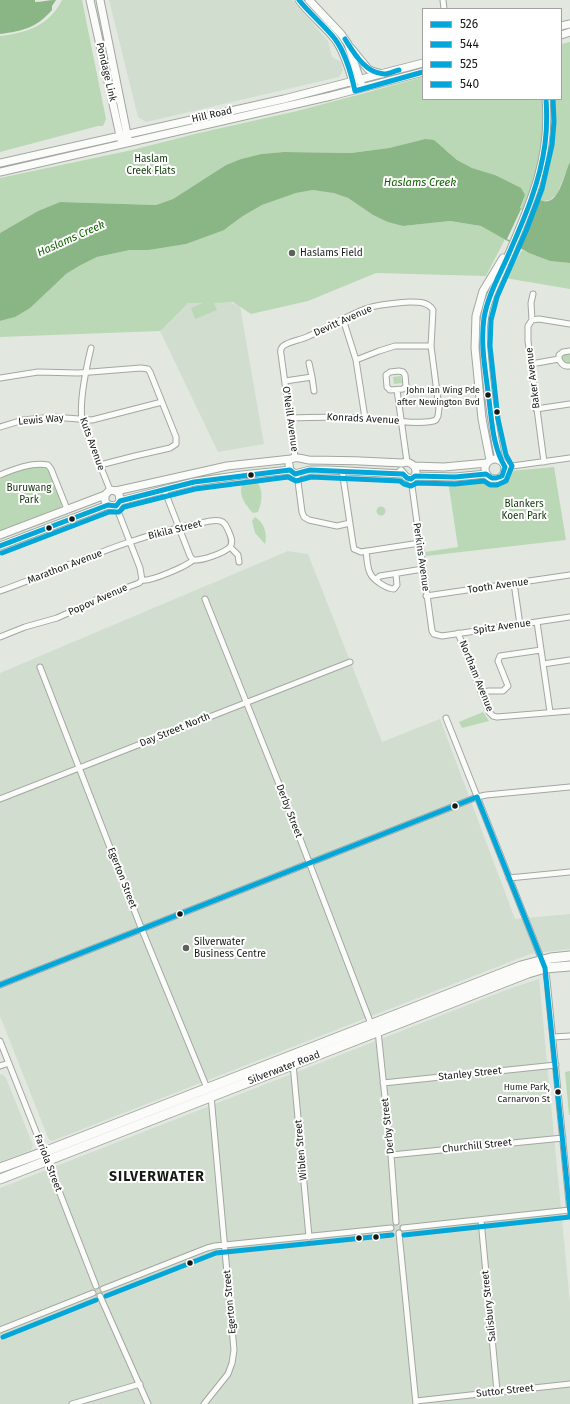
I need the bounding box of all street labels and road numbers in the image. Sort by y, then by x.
street label: Pondage Link [93,41,119,103]
street label: Hill Road [191,105,233,125]
street label: Devitt Avenue [312,303,374,339]
street label: Baker Avenue [523,347,543,409]
street label: O'Neill Avenue [279,386,301,452]
street label: Konrads Avenue [326,411,400,427]
street label: Lewis Way [18,412,64,428]
street label: Kuts Avenue [77,416,107,472]
street label: Bikila Street [147,518,203,542]
street label: Perkins Avenue [410,522,432,592]
street label: Marathon Avenue [26,547,104,587]
street label: Tooth Avenue [467,576,529,596]
street label: Popov Avenue [66,582,130,618]
street label: Spitz Avenue [472,617,532,637]
street label: Northam Avenue [456,639,496,713]
street label: Day Street North [138,710,212,750]
street label: Derby Street [273,783,305,839]
street label: Egerton Street [105,846,139,910]
street label: Silverwater Road [246,1049,322,1087]
street label: Stanley Street [438,1065,502,1083]
street label: Derby Street [379,1097,397,1155]
street label: Wiblen Street [292,1119,310,1181]
street label: Fariola Street [32,1133,64,1193]
street label: Churchill Street [442,1136,512,1156]
street label: Egerton Street [221,1269,239,1335]
street label: Salisbury Street [479,1270,499,1342]
street label: Suttor Street [476,1382,534,1400]

